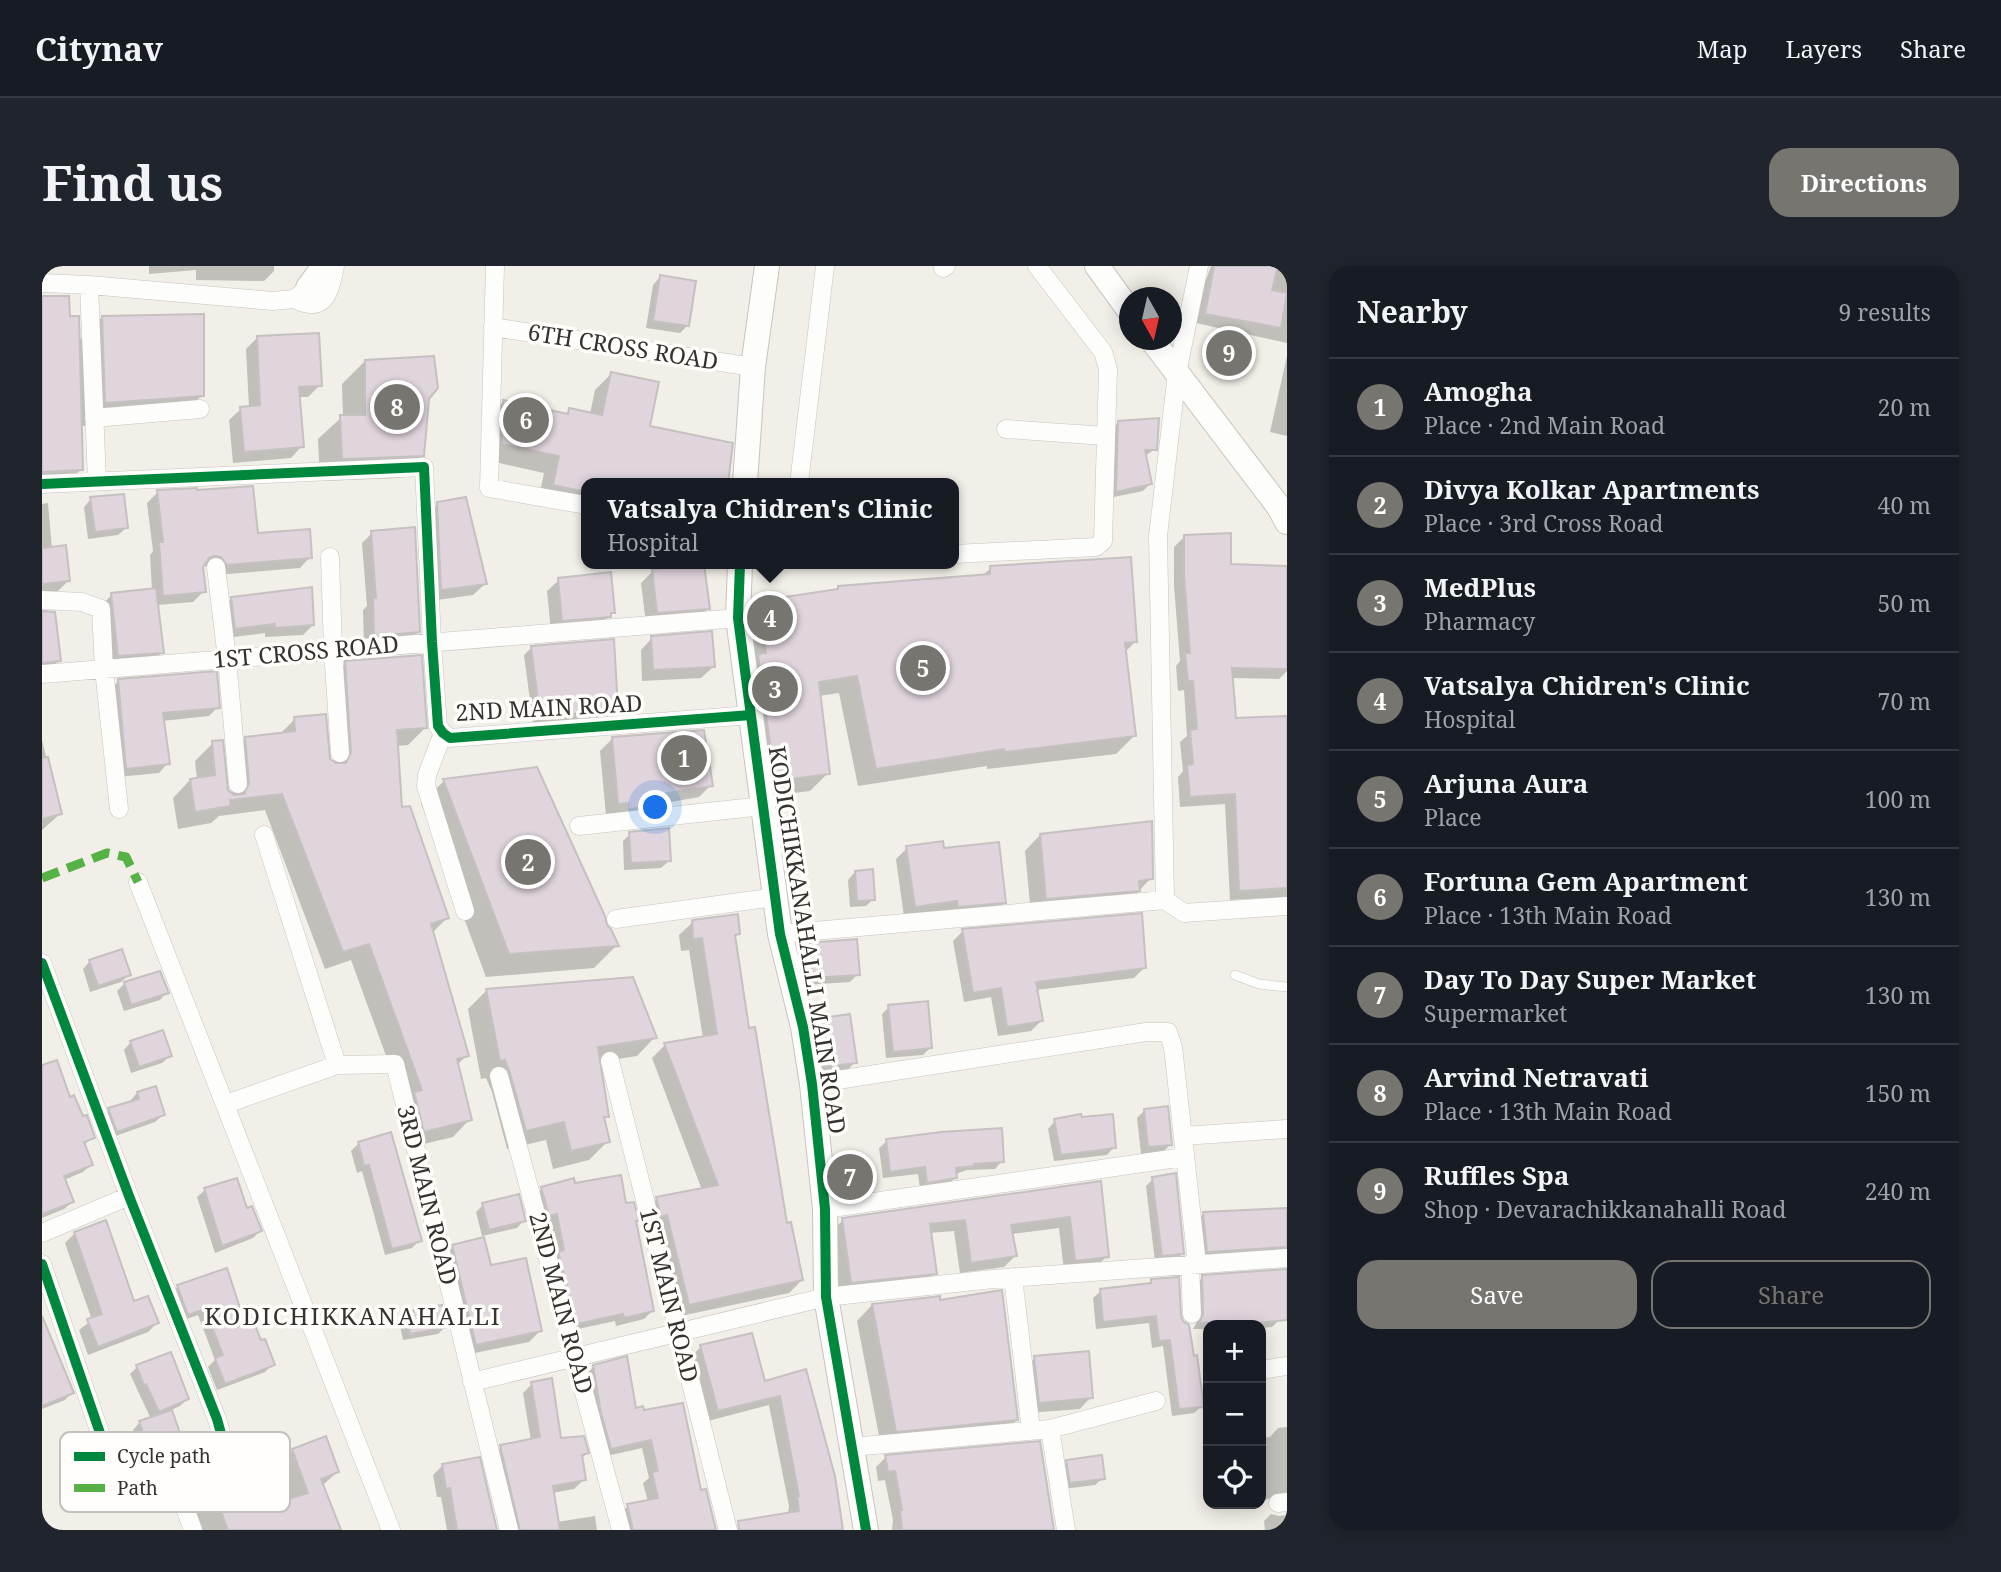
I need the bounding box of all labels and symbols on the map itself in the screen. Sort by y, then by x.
north arrow [1119,287,1182,350]
street label: 6TH CROSS ROAD [526,315,721,377]
pin: 9 [1206,327,1252,379]
pin: 8 [374,381,420,433]
pin: 6 [503,394,549,446]
pin: 4 [747,592,793,644]
street label: 1ST CROSS ROAD [212,627,400,675]
pin: 5 [900,642,946,694]
pin: 3 [752,663,798,715]
street label: 2ND MAIN ROAD [455,686,643,728]
pin: 1 [661,732,707,784]
street label: KODICHIKKANAHALLI MAIN ROAD [761,744,854,1136]
your location [638,790,672,824]
pin: 2 [505,836,551,888]
street label: 3RD MAIN ROAD [390,1101,466,1288]
pin: 7 [827,1151,873,1203]
street label: 1ST MAIN ROAD [633,1204,707,1385]
street label: 2ND MAIN ROAD [522,1208,602,1397]
district label: KODICHIKKANAHALLI [204,1299,502,1332]
legend [60,1432,290,1512]
text: Cycle path [117,1443,211,1469]
text: Path [117,1475,158,1501]

